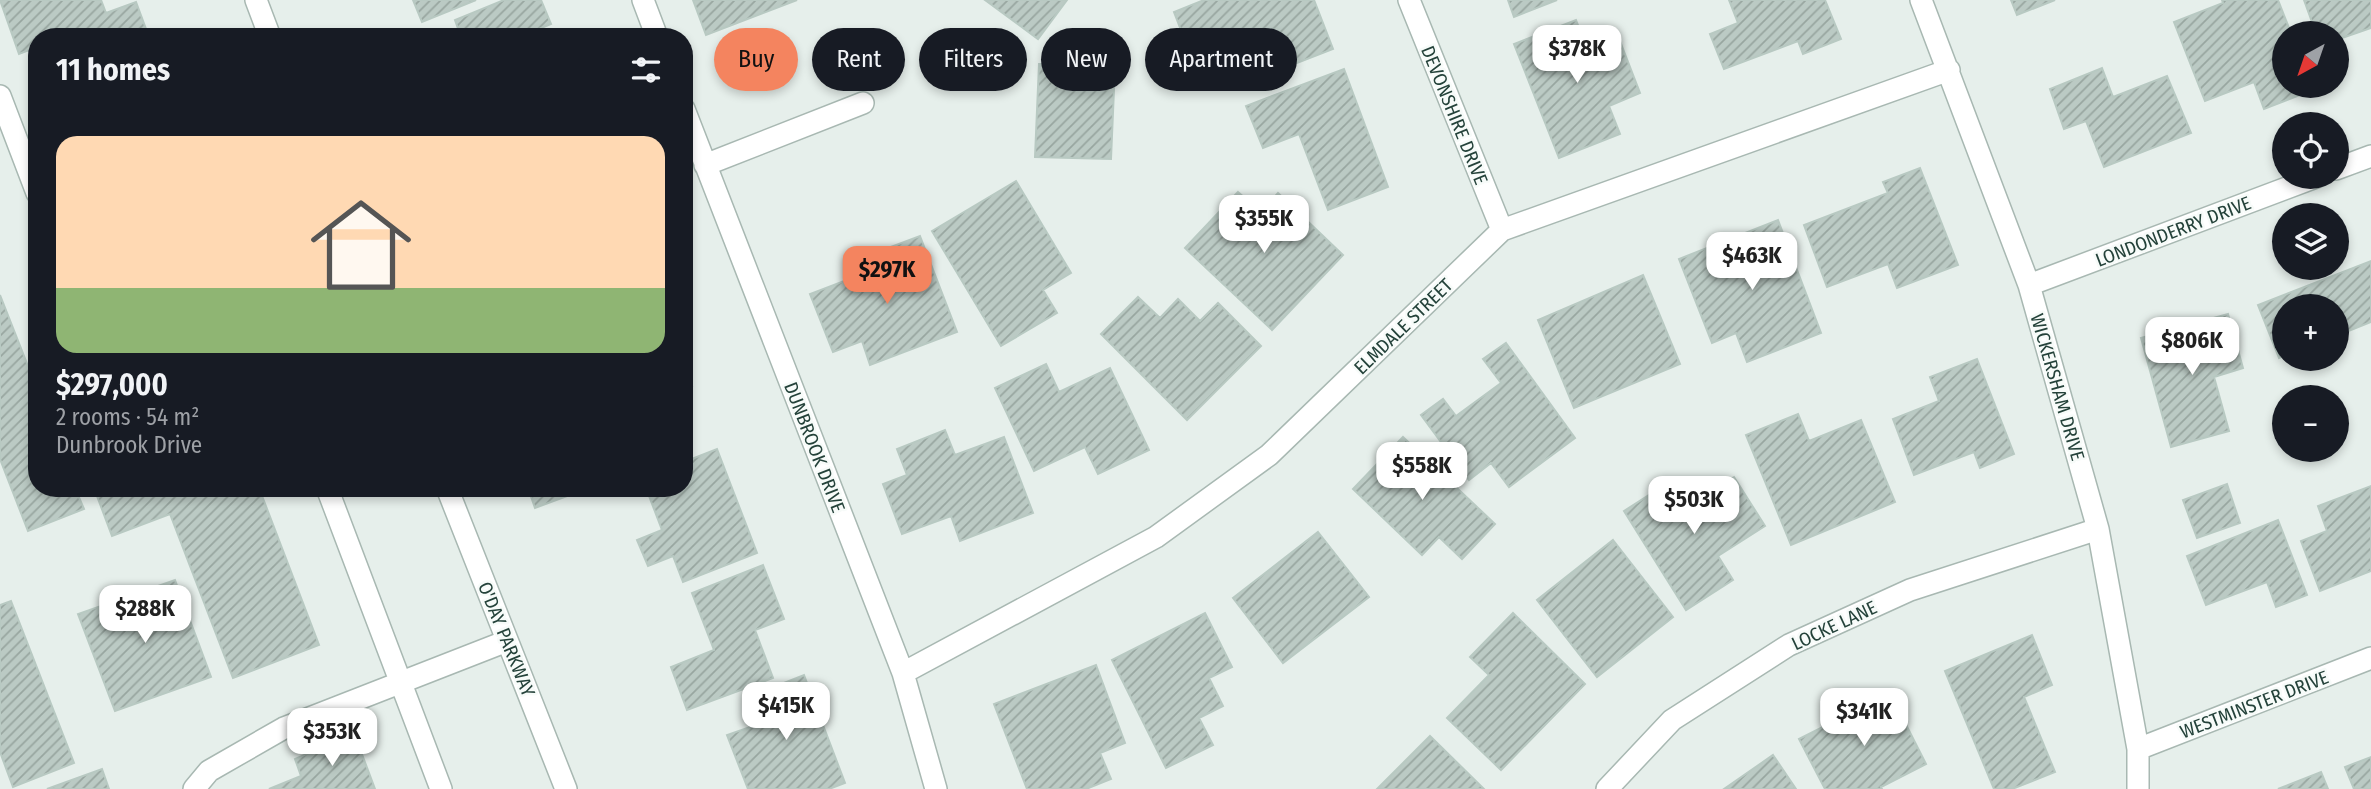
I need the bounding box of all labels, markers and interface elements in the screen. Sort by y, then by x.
north arrow [2272,21,2348,98]
map controls [2272,21,2349,462]
pin: $378K [1528,25,1626,85]
chip: Buy [714,28,798,91]
chip: Rent [812,28,905,91]
chip: Filters [919,28,1027,91]
chip: New [1041,28,1131,91]
chip: Apartment [1145,28,1297,91]
text: $378K [1548,34,1606,62]
street label: DEVONSHIRE DRIVE [1416,42,1493,188]
icon: filters [627,51,665,89]
text: 11 homes [56,52,170,88]
button: locate [2272,112,2349,189]
icon: home [298,182,424,308]
street label: LONDONDERRY DRIVE [2092,191,2254,272]
pin: $355K [1215,196,1313,255]
button: layers [2272,203,2349,280]
text: $355K [1235,204,1293,232]
pin: $463K [1703,232,1801,292]
text: $463K [1722,241,1782,269]
pin: $297K [838,246,936,306]
text: $297K [859,255,915,283]
street label: ELMDALE STREET [1349,273,1458,379]
button: + [2272,294,2349,371]
street label: WICKERSHAM DRIVE [2026,311,2090,463]
pin: $806K [2143,318,2241,377]
text: $806K [2161,326,2223,354]
text: $297,000 [56,367,168,403]
street label: DUNBROOK DRIVE [779,379,850,516]
button: − [2272,385,2349,462]
text: 2 rooms · 54 m² [56,403,199,431]
text: Dunbrook Drive [56,431,202,459]
pin: $558K [1373,442,1471,502]
text: $558K [1392,451,1452,479]
pin: $503K [1645,476,1743,536]
text: $503K [1664,485,1724,513]
street label: O'DAY PARKWAY [473,579,540,700]
pin: $288K [96,586,194,645]
text: $288K [115,594,175,622]
street label: LOCKE LANE [1788,596,1881,655]
street label: WESTMINSTER DRIVE [2177,666,2332,743]
pin: $415K [737,682,835,742]
pin: $341K [1815,688,1913,748]
text: $415K [758,691,814,719]
text: $341K [1836,697,1892,725]
pin: $353K [283,708,381,768]
text: $353K [303,717,361,745]

